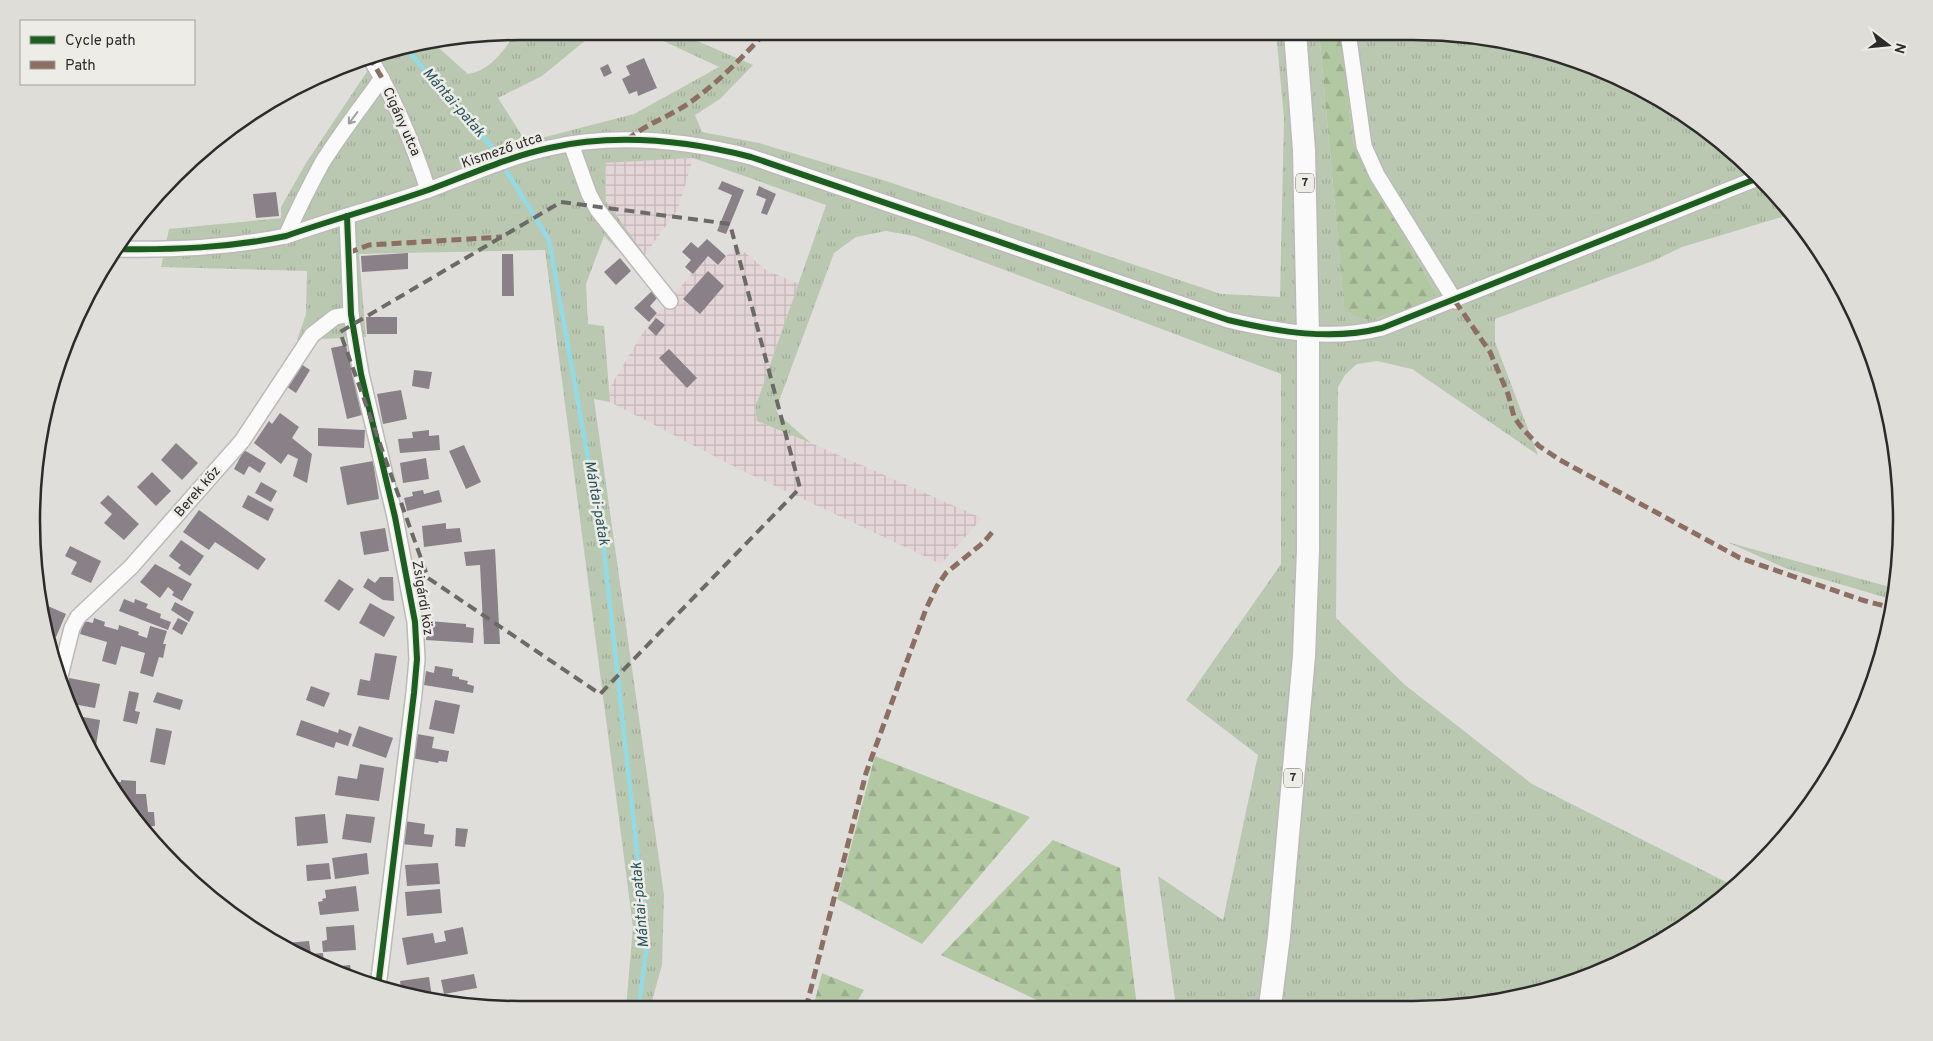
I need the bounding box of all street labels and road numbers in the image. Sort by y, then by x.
street label: Cigány utca [378,85,424,159]
street label: Kismező utca [459,129,545,173]
road number: 7 [1296,174,1314,192]
street label: Berek köz [171,463,225,521]
street label: Zsigárdi köz [408,559,436,637]
road number: 7 [1284,768,1302,788]

